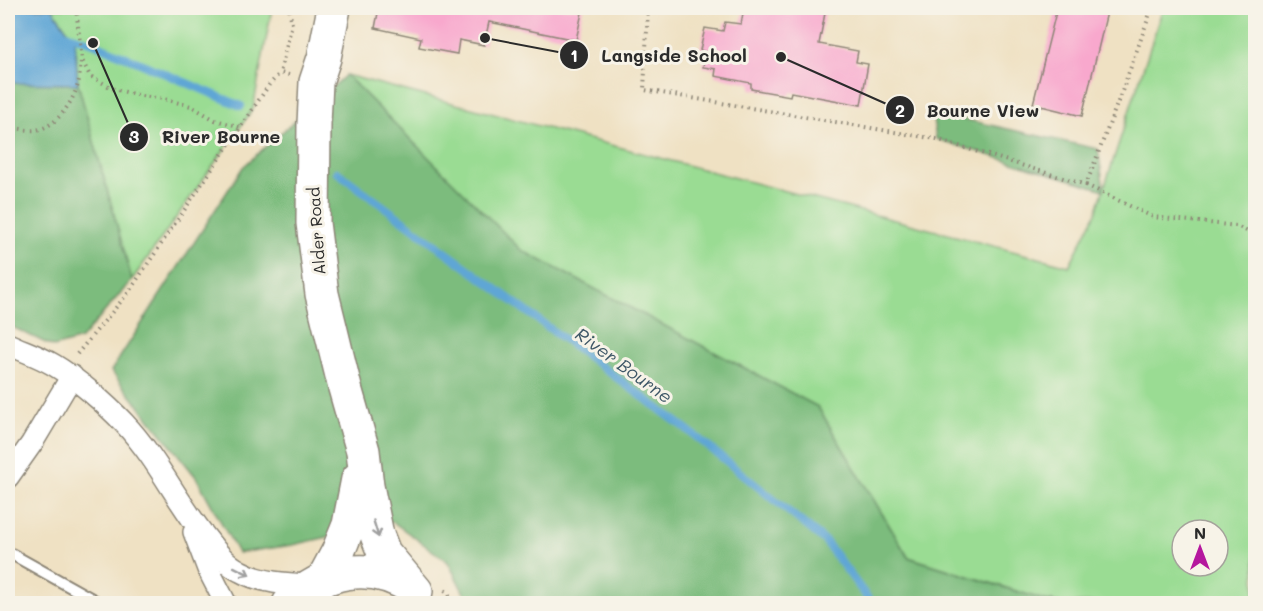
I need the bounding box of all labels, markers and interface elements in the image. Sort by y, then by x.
callout: Langside School [559,37,759,73]
text: 1 [570,43,578,67]
text: Langside School [601,43,747,67]
callout: Bourne View [885,92,1052,128]
text: 2 [895,98,905,122]
text: Bourne View [927,98,1039,122]
callout: River Bourne [119,119,292,155]
text: 3 [129,124,140,148]
text: River Bourne [162,124,281,148]
street label: Alder Road [302,186,330,276]
water label: River Bourne [571,322,677,408]
north arrow [1170,518,1230,578]
one-way arrow [371,519,382,538]
text: N [1194,522,1206,543]
one-way arrow [233,566,251,577]

